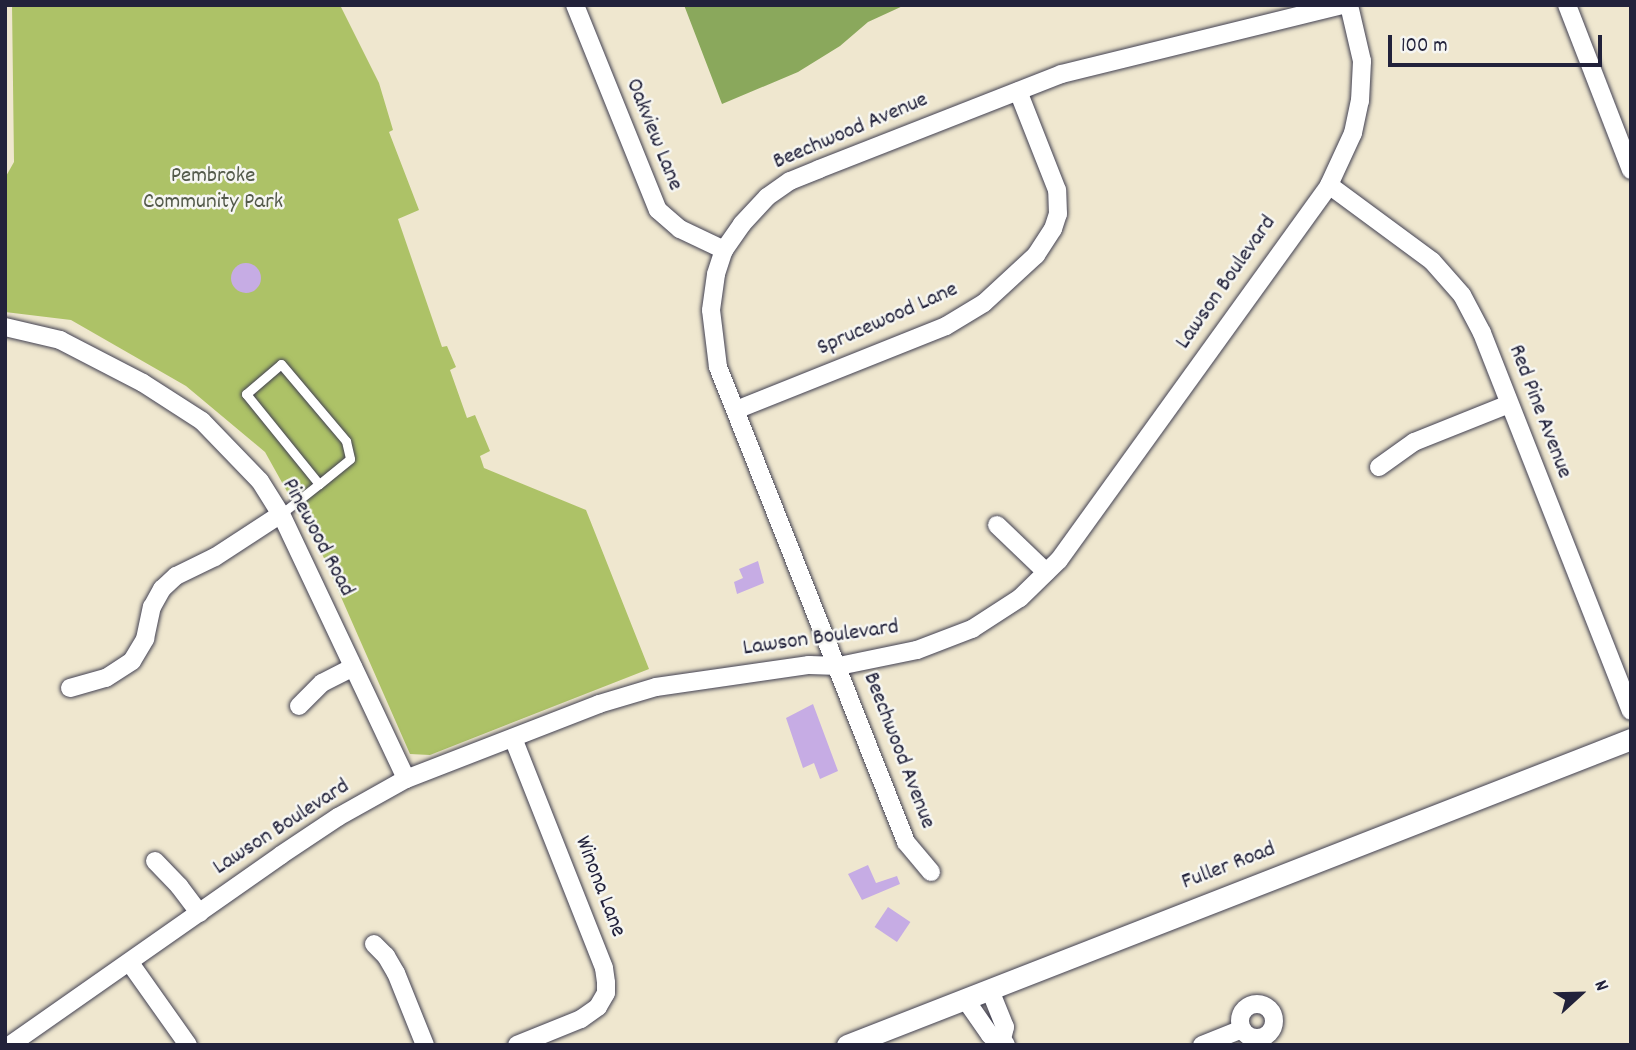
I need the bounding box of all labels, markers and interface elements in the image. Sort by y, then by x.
scale bar [1391,21,1604,65]
text: 100 m [1401,32,1448,62]
street label: Oakview Lane [618,75,688,195]
street label: Beechwood Avenue [770,87,932,177]
park label: Pembroke Community Park [143,163,283,217]
street label: Lawson Boulevard [1171,211,1283,355]
street label: Sprucewood Lane [813,277,963,363]
street label: Red Pine Avenue [1501,341,1577,483]
street label: Pinewood Road [274,474,360,602]
street label: Lawson Boulevard [741,614,901,664]
street label: Beechwood Avenue [856,669,940,833]
street label: Lawson Boulevard [209,774,355,882]
street label: Winona Lane [567,833,631,941]
street label: Fuller Road [1178,837,1280,897]
north arrow [1545,959,1615,1029]
text: N [1586,977,1614,995]

